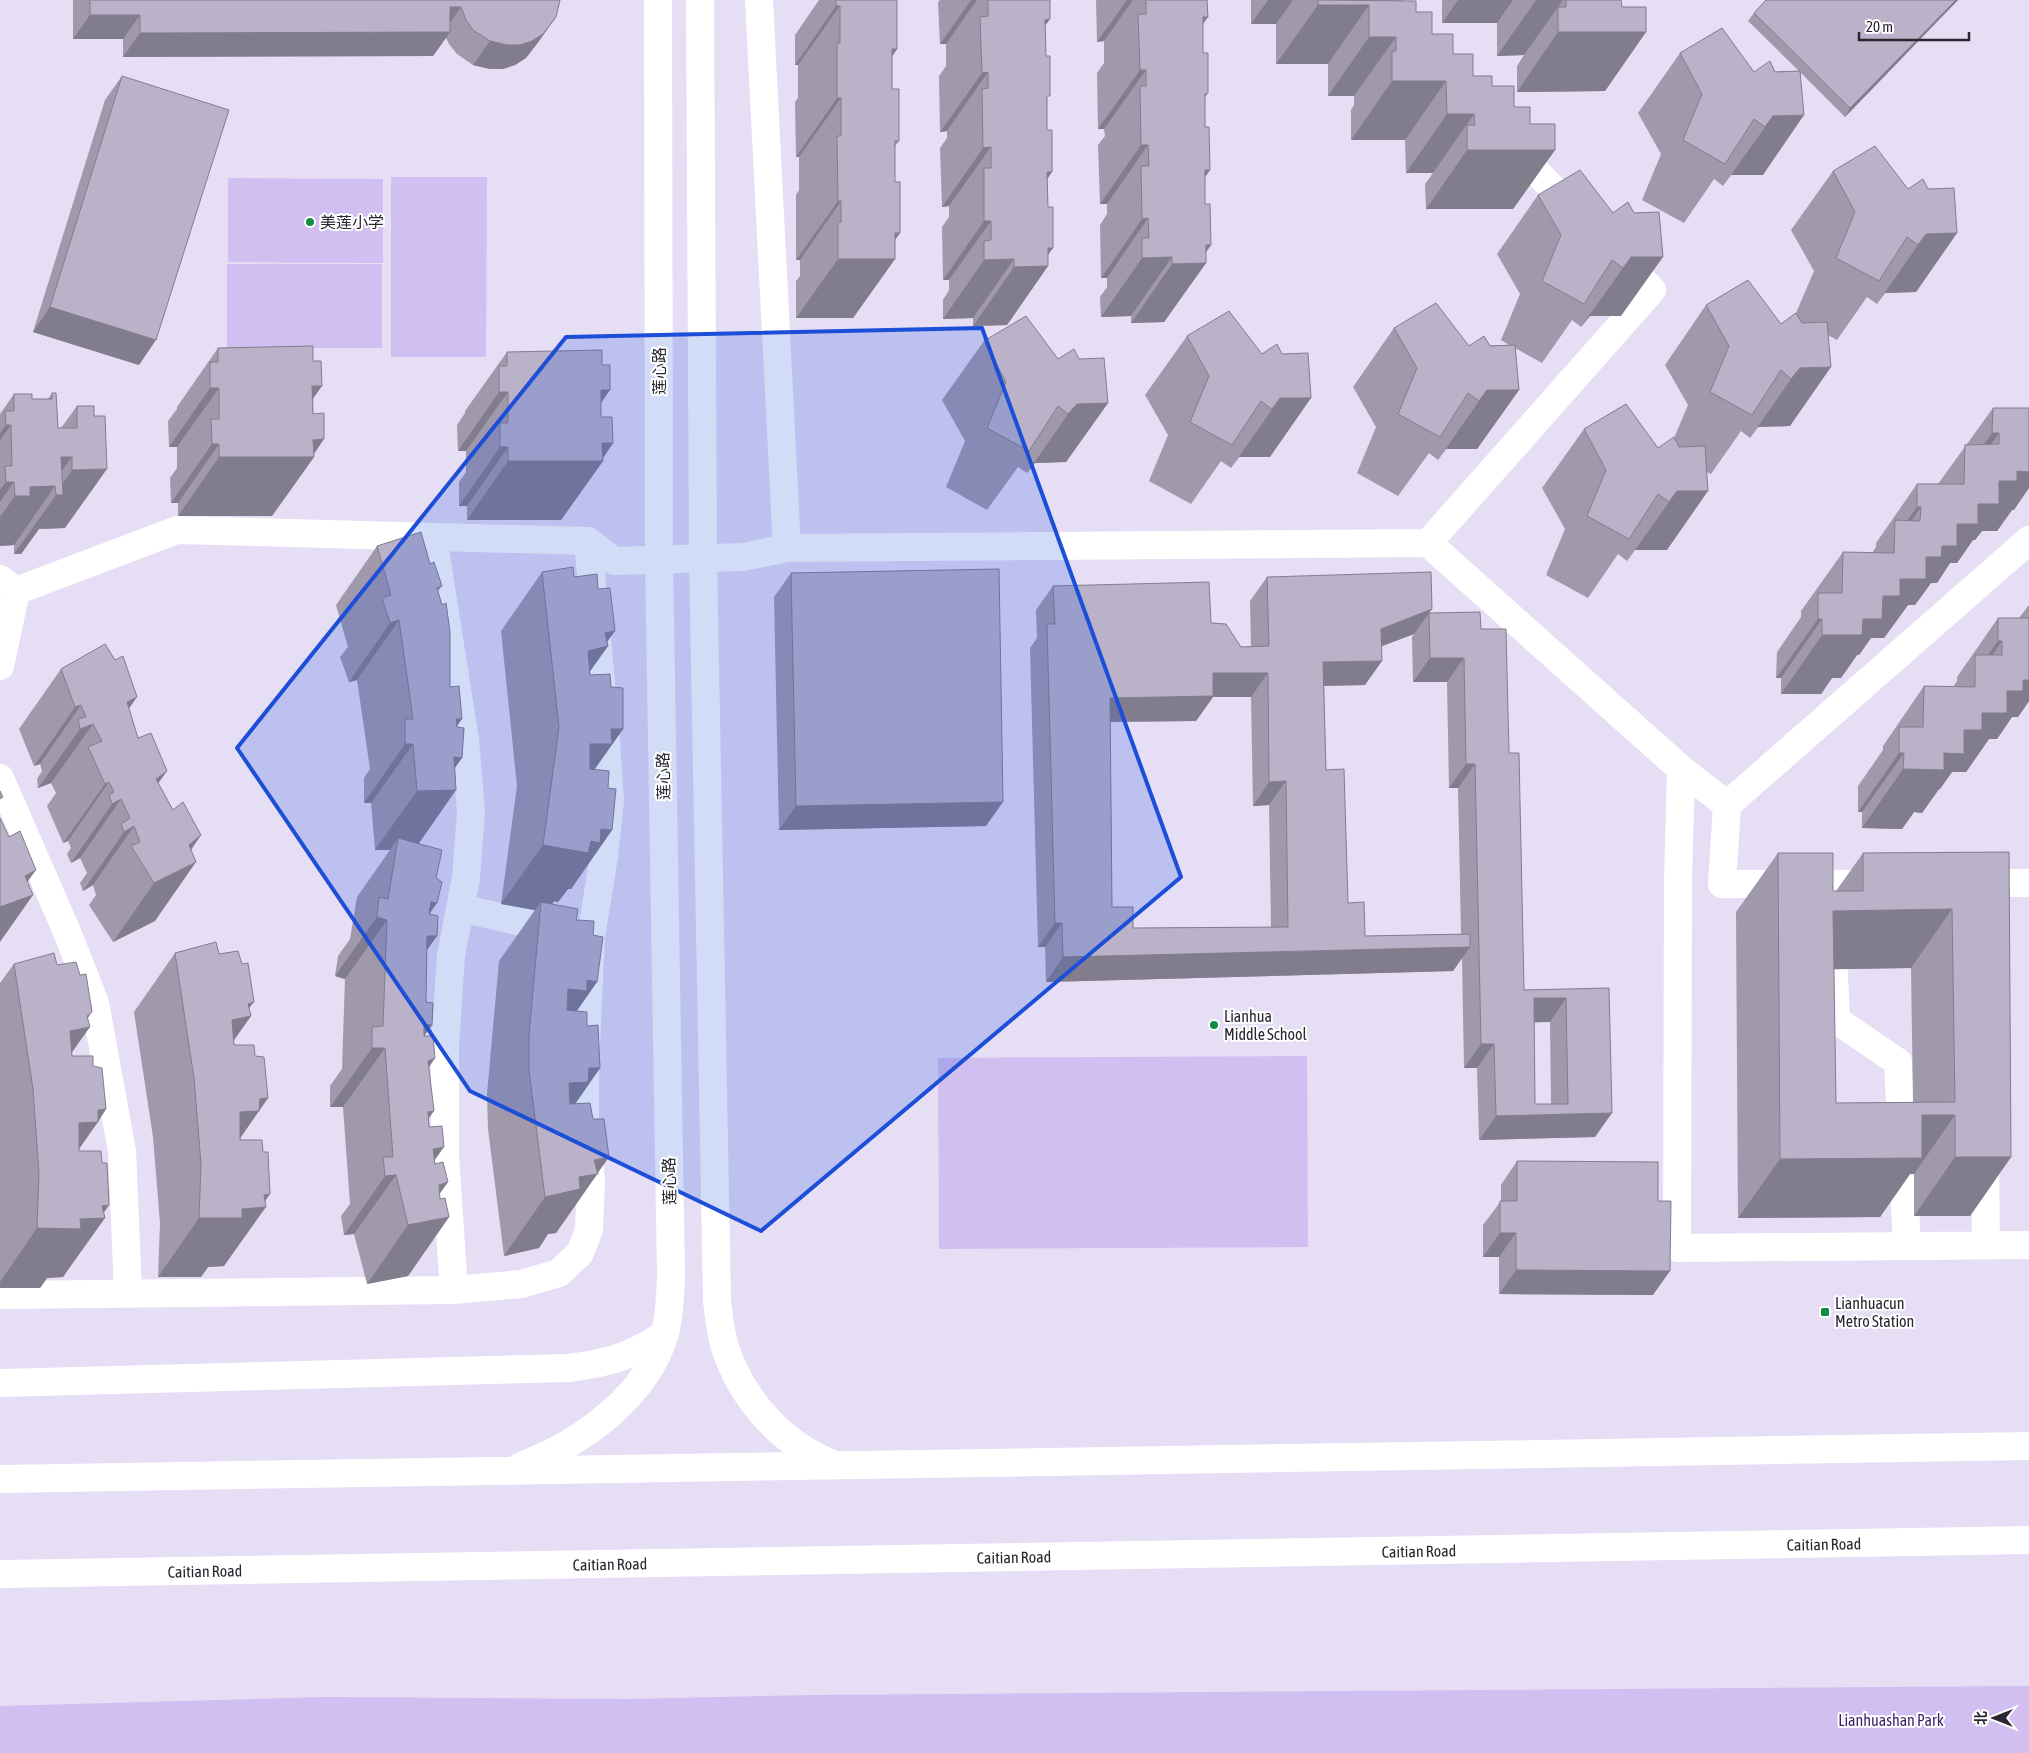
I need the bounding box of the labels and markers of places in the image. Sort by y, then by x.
place label: 美莲小学 [320,213,384,231]
marker: 美莲小学 [304,216,316,228]
place label: Lianhua Middle School [1224,1007,1308,1043]
marker: Lianhua Middle School [1208,1019,1220,1031]
place label: Lianhuacun Metro Station [1835,1294,1914,1330]
marker: Lianhuacun Metro Station [1819,1306,1831,1318]

